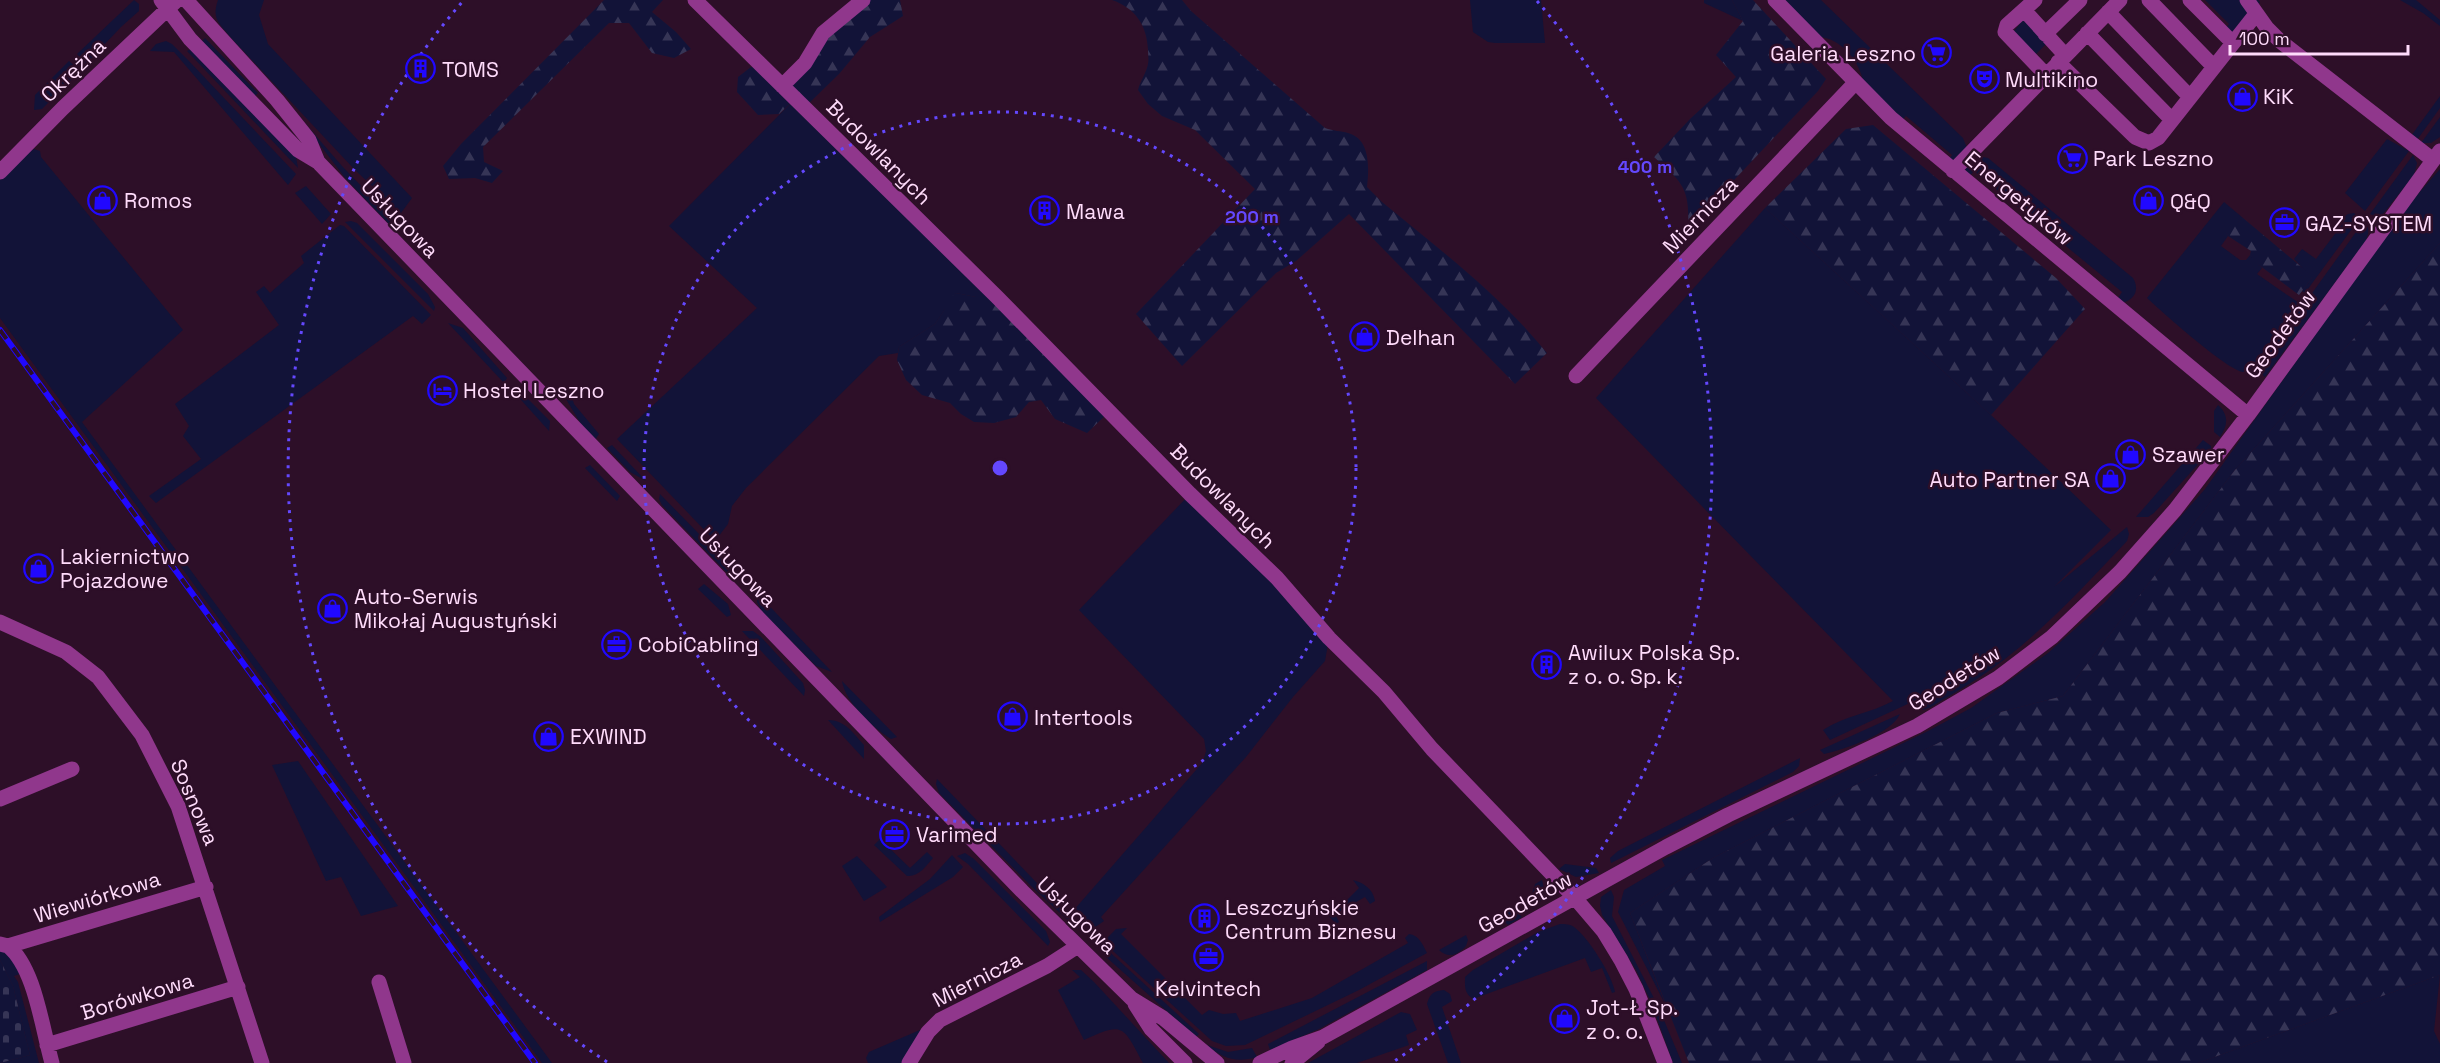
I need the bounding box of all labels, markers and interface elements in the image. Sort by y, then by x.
scale bar [2230,18,2408,56]
text: 100 m [2239,27,2290,50]
street label: Okrężna [35,32,111,108]
supermarket icon: Galeria Leszno [1921,37,1953,69]
place label: Galeria Leszno [1770,40,1916,67]
building icon: TOMS [405,53,437,85]
place label: TOMS [442,56,499,83]
theatre icon: Multikino [1968,63,2000,95]
place label: Multikino [2005,66,2098,93]
shop icon: KiK [2226,80,2258,112]
place label: KiK [2263,83,2294,110]
street label: Budowlanych [821,94,937,210]
supermarket icon: Park Leszno [2056,142,2088,174]
street label: Energetyków [1959,145,2079,251]
place label: Park Leszno [2093,145,2214,172]
text: 400 m [1618,155,1672,178]
street label: Miernicza [1657,171,1743,259]
street label: Usługowa [355,172,445,264]
shop icon: Romos [87,184,119,216]
shop icon: Q&Q [2133,185,2165,217]
place label: Romos [124,187,192,214]
place label: Q&Q [2170,188,2211,215]
building icon: Mawa [1029,195,1061,227]
place label: Mawa [1066,198,1125,225]
text: 200 m [1225,205,1279,228]
office icon: GAZ-SYSTEM [2268,207,2300,239]
place label: GAZ-SYSTEM [2305,210,2432,237]
street label: Geodetów [2239,284,2321,384]
shop icon: Delhan [1349,321,1381,353]
place label: Delhan [1386,324,1455,351]
hotel icon: Hostel Leszno [426,374,458,406]
place label: Hostel Leszno [463,377,605,404]
street label: Budowlanych [1165,438,1281,554]
shop icon: Szawer [2115,438,2147,470]
place label: Szawer [2152,441,2225,468]
centre of rings [990,458,1010,478]
shop icon: Auto Partner SA [2095,463,2127,495]
place label: Auto Partner SA [1930,466,2090,493]
street label: Usługowa [693,521,783,613]
place label: Lakiernictwo Pojazdowe [60,543,190,594]
shop icon: Lakiernictwo Pojazdowe [23,552,55,584]
place label: Auto-Serwis Mikołaj Augustyński [354,583,557,634]
shop icon: Auto-Serwis Mikołaj Augustyński [317,592,349,624]
office icon: CobiCabling [601,628,633,660]
place label: CobiCabling [638,631,759,658]
place label: Awilux Polska Sp. z o. o. Sp. k. [1568,639,1740,690]
street label: Geodetów [1903,639,2005,717]
building icon: Awilux Polska Sp. z o. o. Sp. k. [1531,648,1563,680]
shop icon: Intertools [997,701,1029,733]
place label: Intertools [1034,704,1133,731]
shop icon: EXWIND [533,720,565,752]
place label: EXWIND [570,723,647,750]
street label: Sosnowa [165,755,225,849]
office icon: Varimed [879,818,911,850]
place label: Varimed [916,821,997,848]
street label: Wiewiórkowa [30,865,164,929]
street label: Geodetów [1473,865,1577,939]
street label: Usługowa [1031,870,1123,960]
place label: Leszczyńskie Centrum Biznesu [1225,894,1397,945]
building icon: Leszczyńskie Centrum Biznesu [1188,903,1220,935]
office icon: Kelvintech [1192,941,1224,973]
street label: Miernicza [928,945,1026,1013]
street label: Borówkowa [77,966,197,1026]
place label: Kelvintech [1155,975,1261,1002]
place label: Jot-Ł Sp. z o. o. [1586,994,1678,1045]
shop icon: Jot-Ł Sp. z o. o. [1549,1003,1581,1035]

